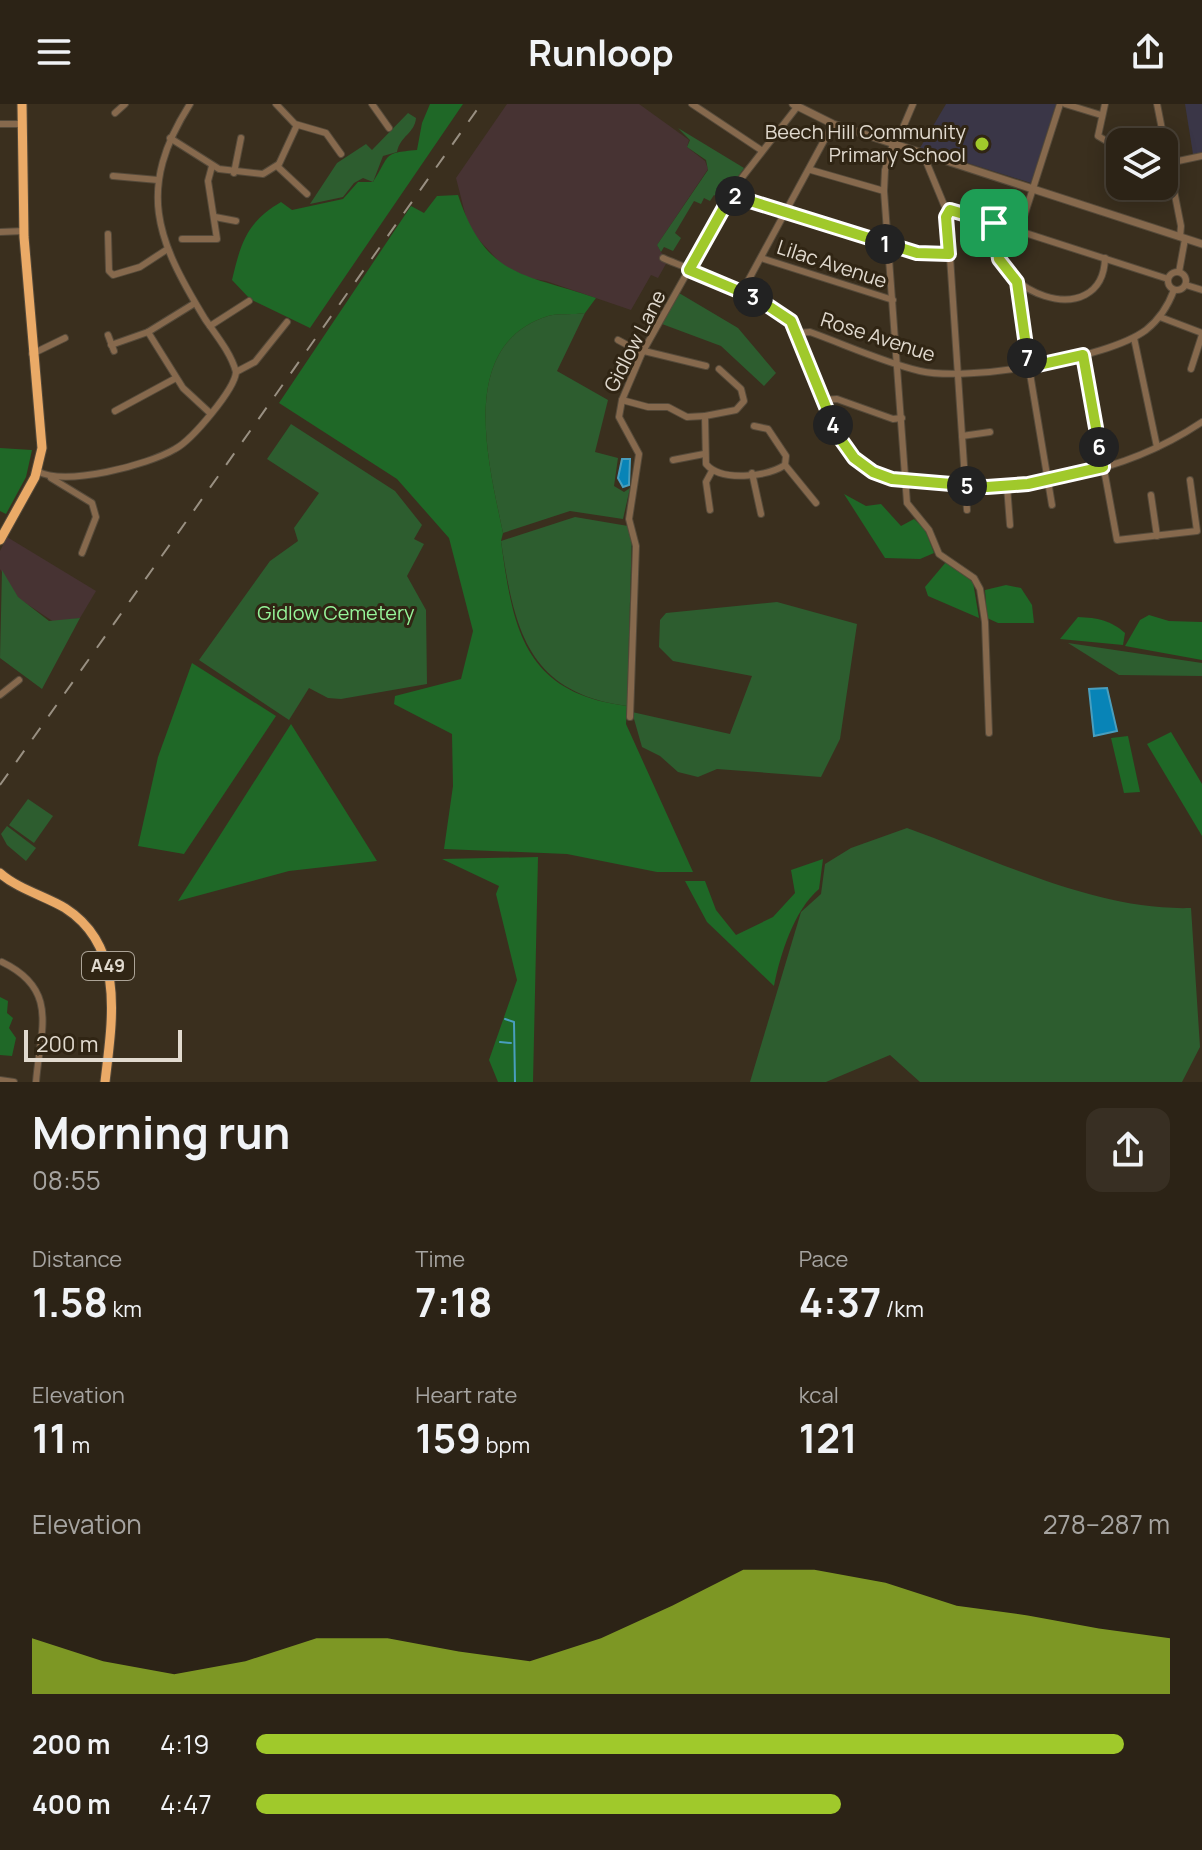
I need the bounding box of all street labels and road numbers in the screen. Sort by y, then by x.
street label: Lilac Avenue [774,233,891,294]
street label: Gidlow Lane [597,285,672,396]
street label: Rose Avenue [817,305,939,368]
road number: A49 [82,952,134,980]

